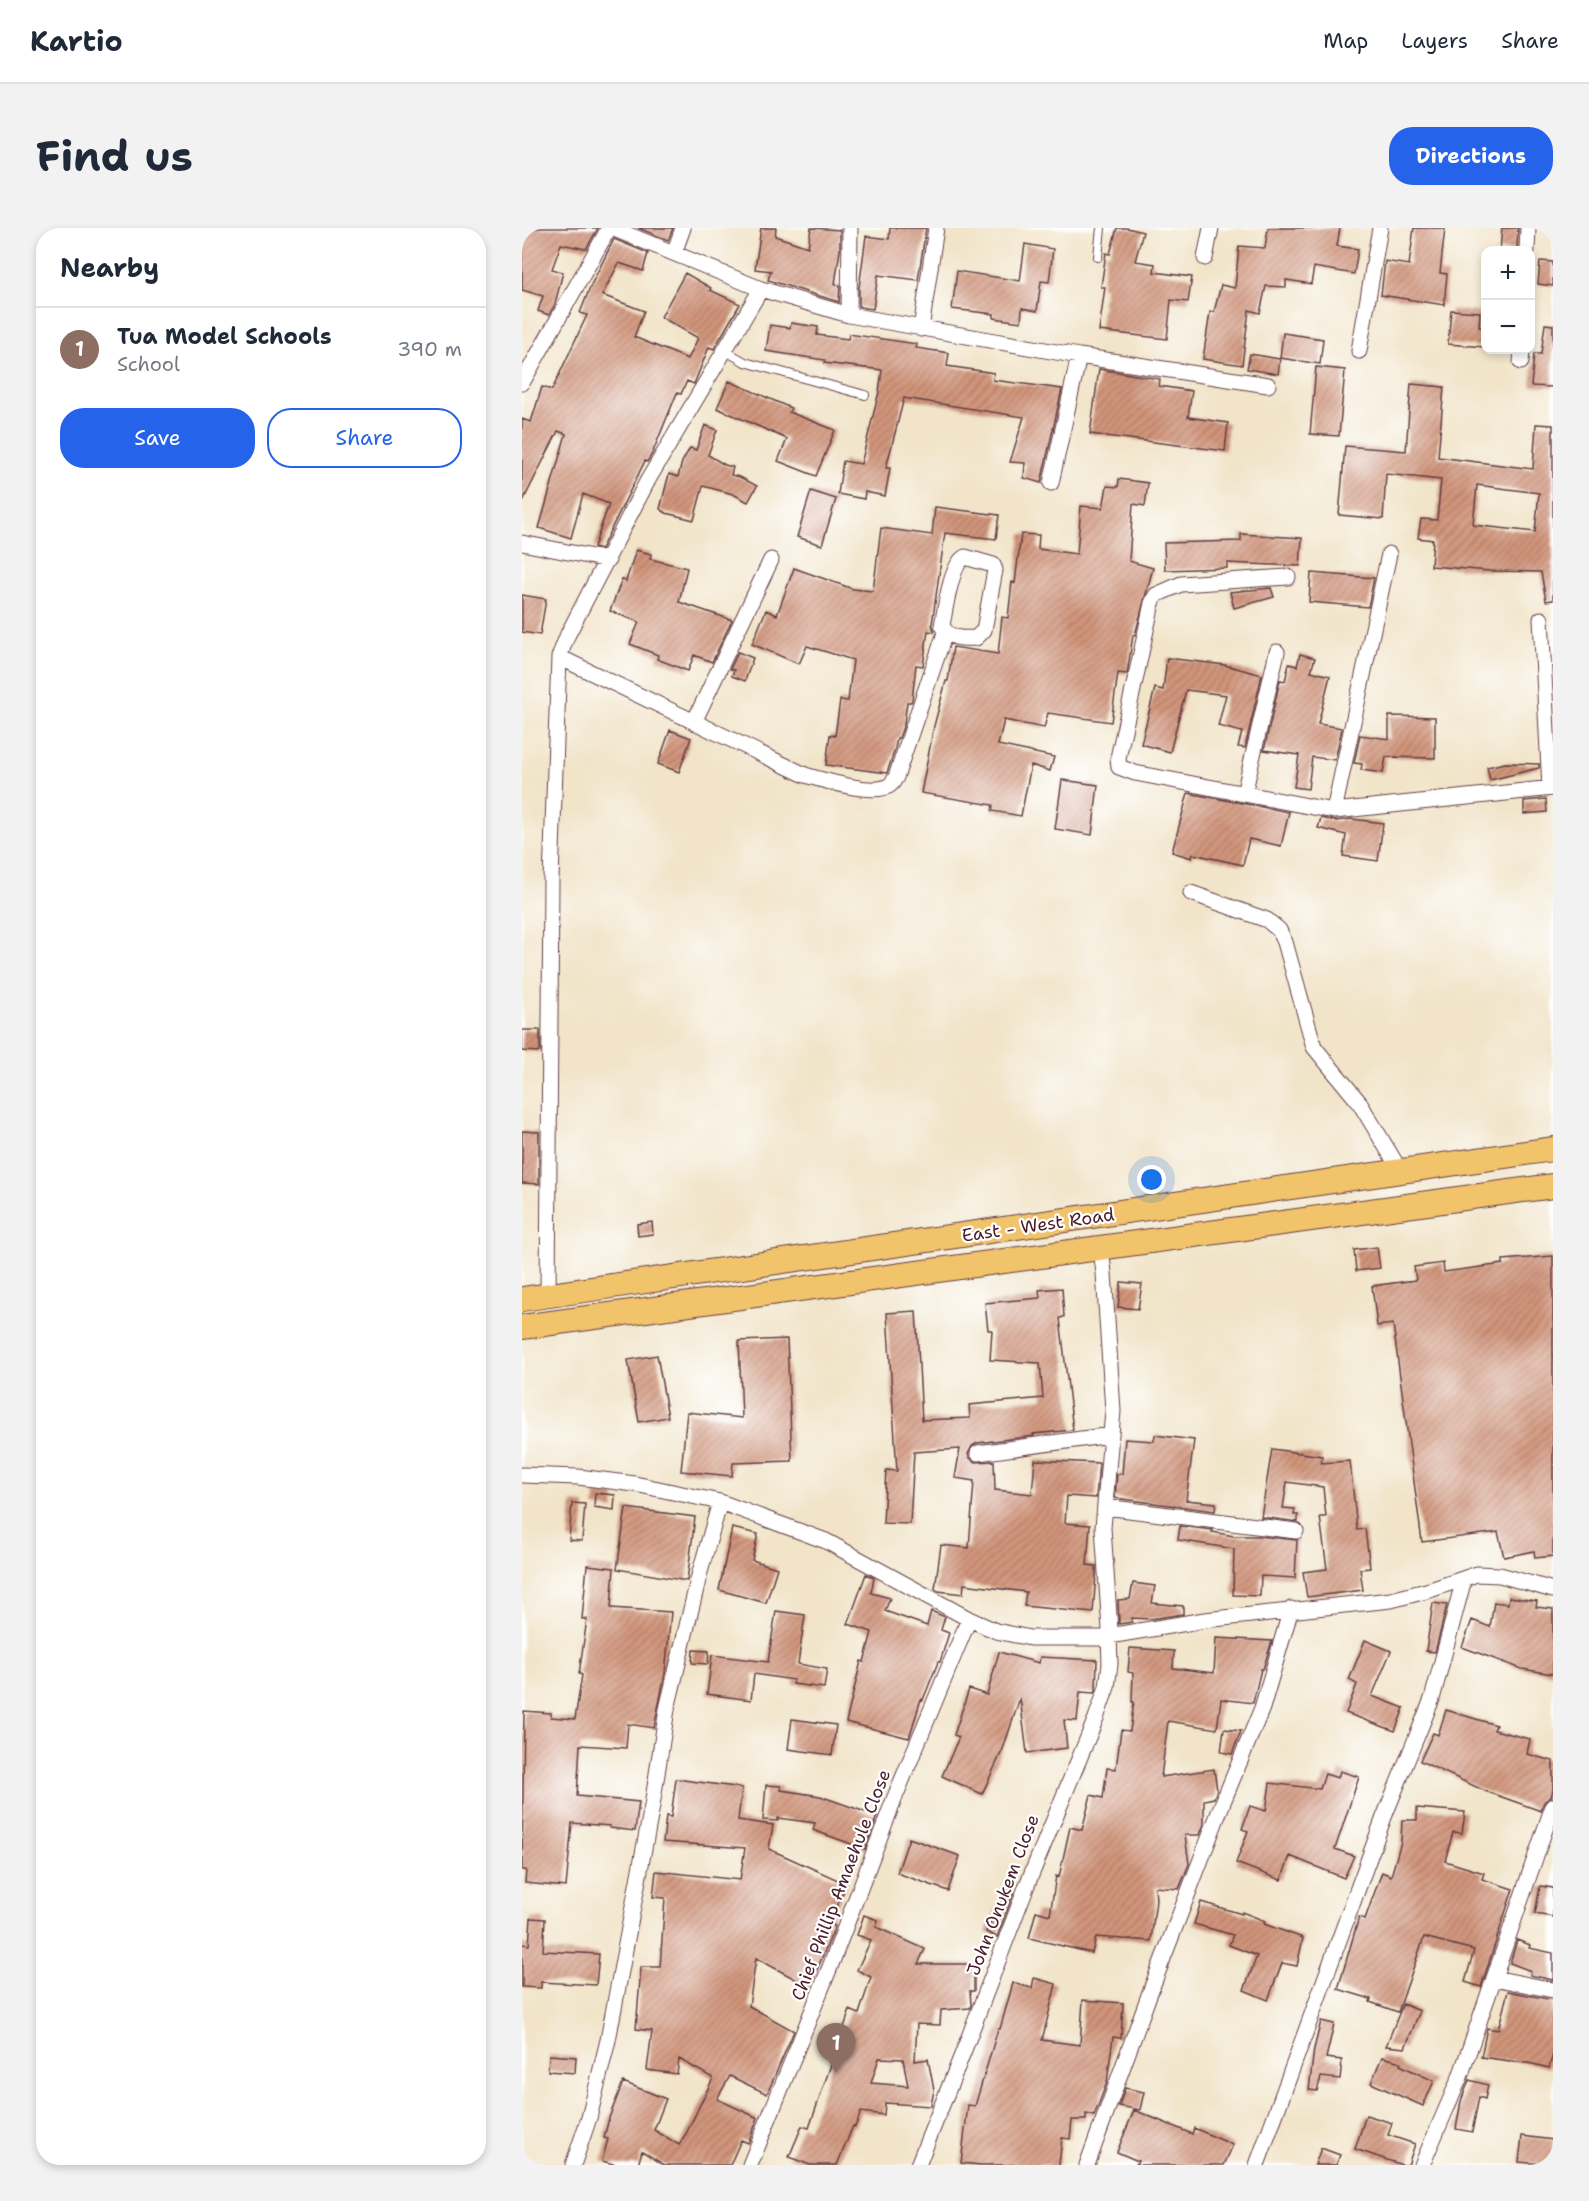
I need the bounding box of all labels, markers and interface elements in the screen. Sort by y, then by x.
text: Kartio [30,22,123,60]
text: Map [1323,27,1368,55]
text: Layers [1401,27,1468,55]
text: Share [1501,27,1559,55]
button: Directions [1389,127,1553,185]
text: Find us [36,128,193,184]
map controls [1481,246,1535,354]
button: + [1481,246,1535,300]
text: Nearby [60,250,159,285]
button: − [1481,300,1535,354]
text: Tua Model Schools [117,322,331,351]
text: 1 [75,336,84,362]
text: 390 m [397,336,462,362]
text: School [117,351,180,377]
button: Save [60,408,255,468]
button: Share [267,408,462,468]
your location [1137,1165,1166,1194]
street label: East - West Road [960,1202,1116,1248]
street label: Chief Phillip Amaehule Close [786,1766,896,2004]
street label: John Onukem Close [961,1811,1045,1979]
pin: 1 [816,2024,856,2073]

